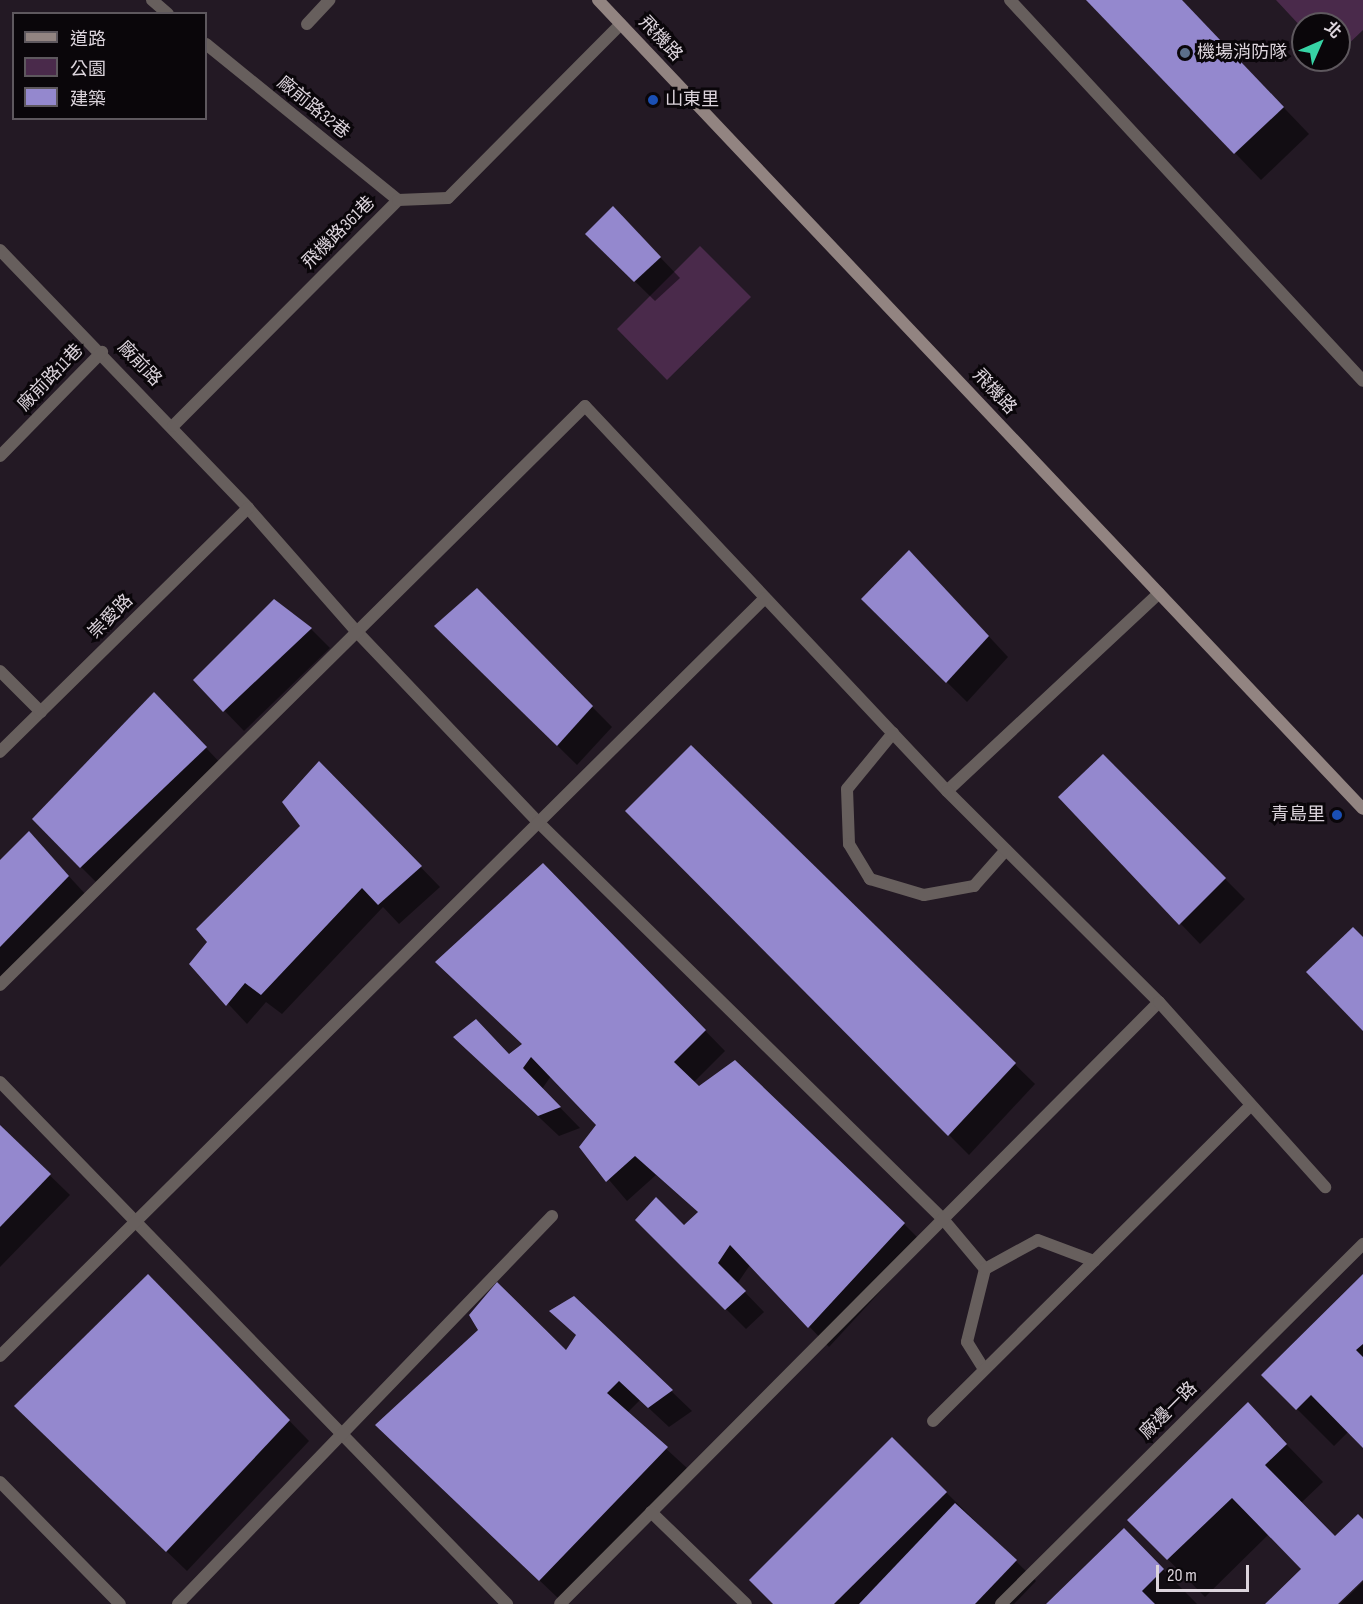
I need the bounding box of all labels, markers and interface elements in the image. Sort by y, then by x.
legend [12,12,207,120]
street label: 飛機路 [634,12,686,66]
north arrow [1291,12,1351,72]
text: 北 [1320,18,1345,43]
text: 道路 [70,29,106,50]
place label: 機場消防隊 [1197,42,1287,64]
marker: 機場消防隊 [1178,46,1192,60]
text: 公園 [70,59,106,80]
street label: 廠前路32巷 [272,72,354,144]
text: 建築 [70,89,106,110]
place label: 山東里 [665,89,719,111]
marker: 山東里 [646,93,660,107]
street label: 飛機路361巷 [298,192,380,274]
street label: 廠前路 [112,337,166,391]
street label: 廠前路11巷 [14,340,88,416]
street label: 飛機路 [968,365,1020,419]
street label: 崇愛路 [84,590,138,644]
place label: 青島里 [1271,804,1325,826]
marker: 青島里 [1330,808,1344,822]
street label: 廠邊一路 [1136,1378,1202,1444]
scale bar [1159,1553,1252,1591]
text: 20 m [1167,1565,1197,1586]

